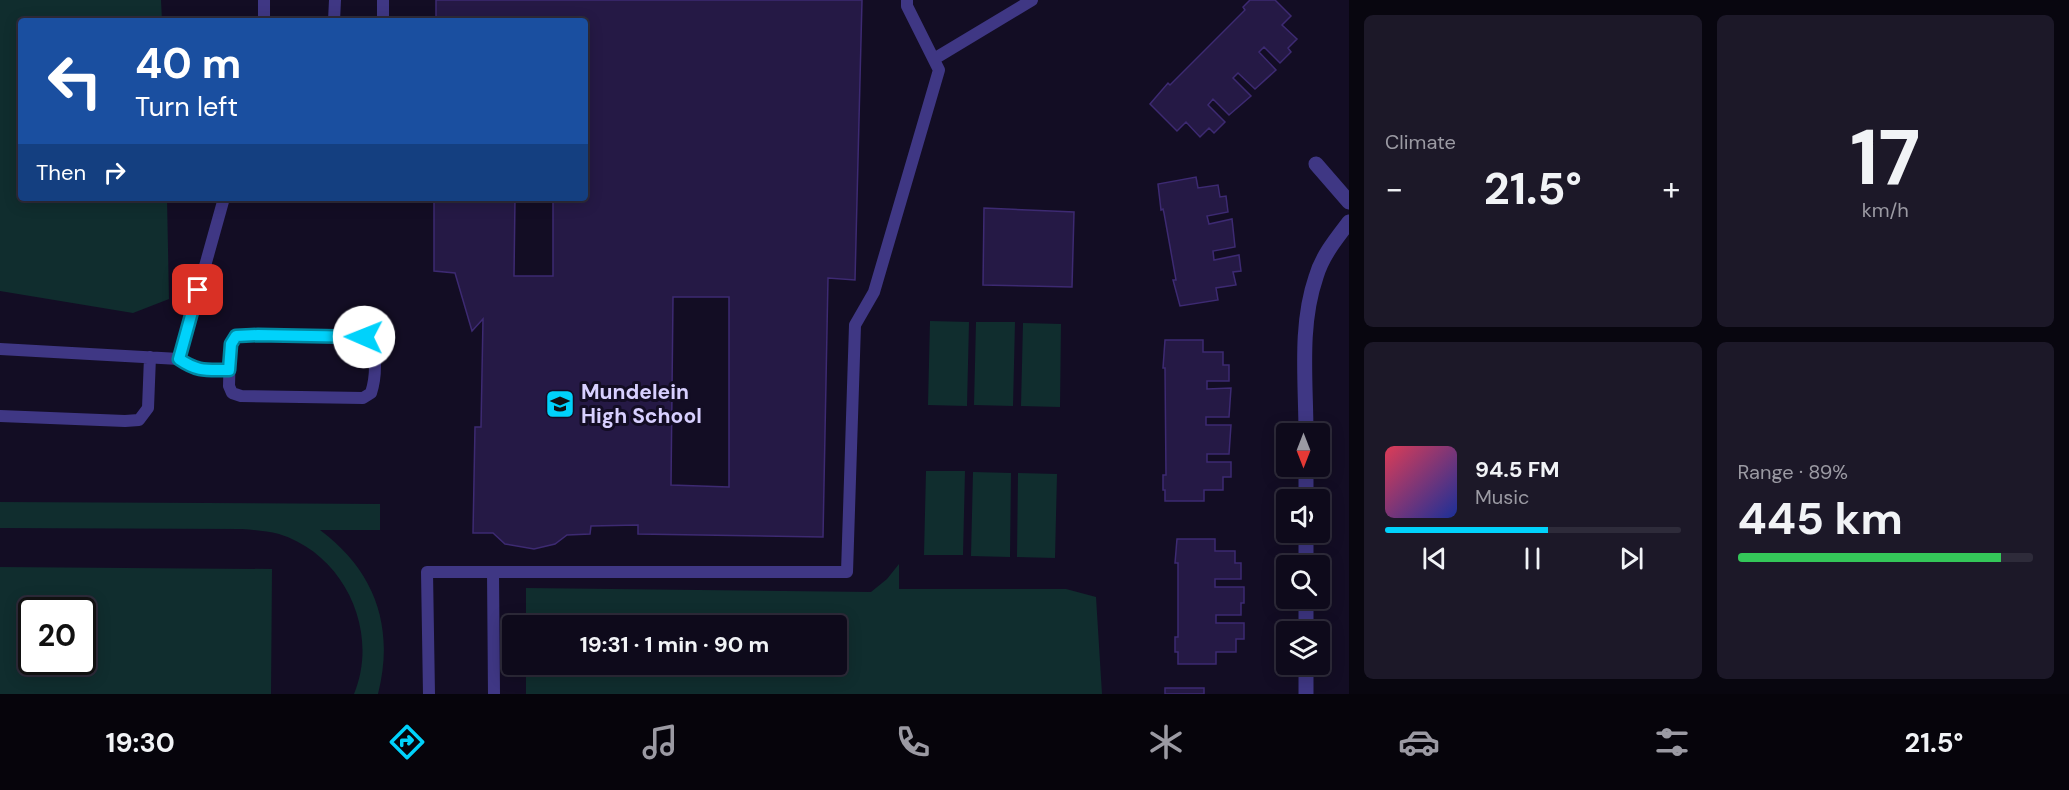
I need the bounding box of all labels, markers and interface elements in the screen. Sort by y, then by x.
text: 40 m [135,36,241,91]
icon: left [36,42,114,120]
text: Turn left [135,89,238,124]
text: 17 [1850,107,1920,208]
text: Climate [1385,129,1456,155]
icon: right [98,156,131,189]
text: Then [36,158,86,187]
text: 21.5° [1484,159,1582,218]
text: − [1385,167,1403,210]
text: + [1662,167,1680,210]
text: km/h [1862,197,1909,223]
pin [172,264,223,315]
icon: arrive [181,273,214,306]
position arrow [332,305,396,369]
place label: Mundelein High School [581,378,702,430]
school or university icon: Mundelein High School [544,388,576,420]
north arrow [1276,423,1330,477]
map controls [1276,423,1330,675]
text: 94.5 FM [1475,455,1559,484]
text: Range · 89% [1738,459,1848,485]
text: Music [1475,484,1530,510]
button: sound [1276,489,1330,543]
text: 445 km [1738,489,1903,548]
icon: previous [1418,542,1451,575]
icon: pause [1516,542,1549,575]
icon: next [1615,542,1648,575]
button: search [1276,555,1330,609]
speed limit sign: 20 [18,597,96,675]
button: layers [1276,621,1330,675]
text: 19:31 · 1 min · 90 m [580,630,769,659]
icon: directions [386,721,428,763]
icon: music [639,721,681,763]
icon: phone [892,721,934,763]
icon: climate [1145,721,1187,763]
icon: car [1398,721,1440,763]
icon: filters [1651,721,1693,763]
text: 19:30 [106,725,175,760]
text: 21.5° [1905,725,1963,760]

